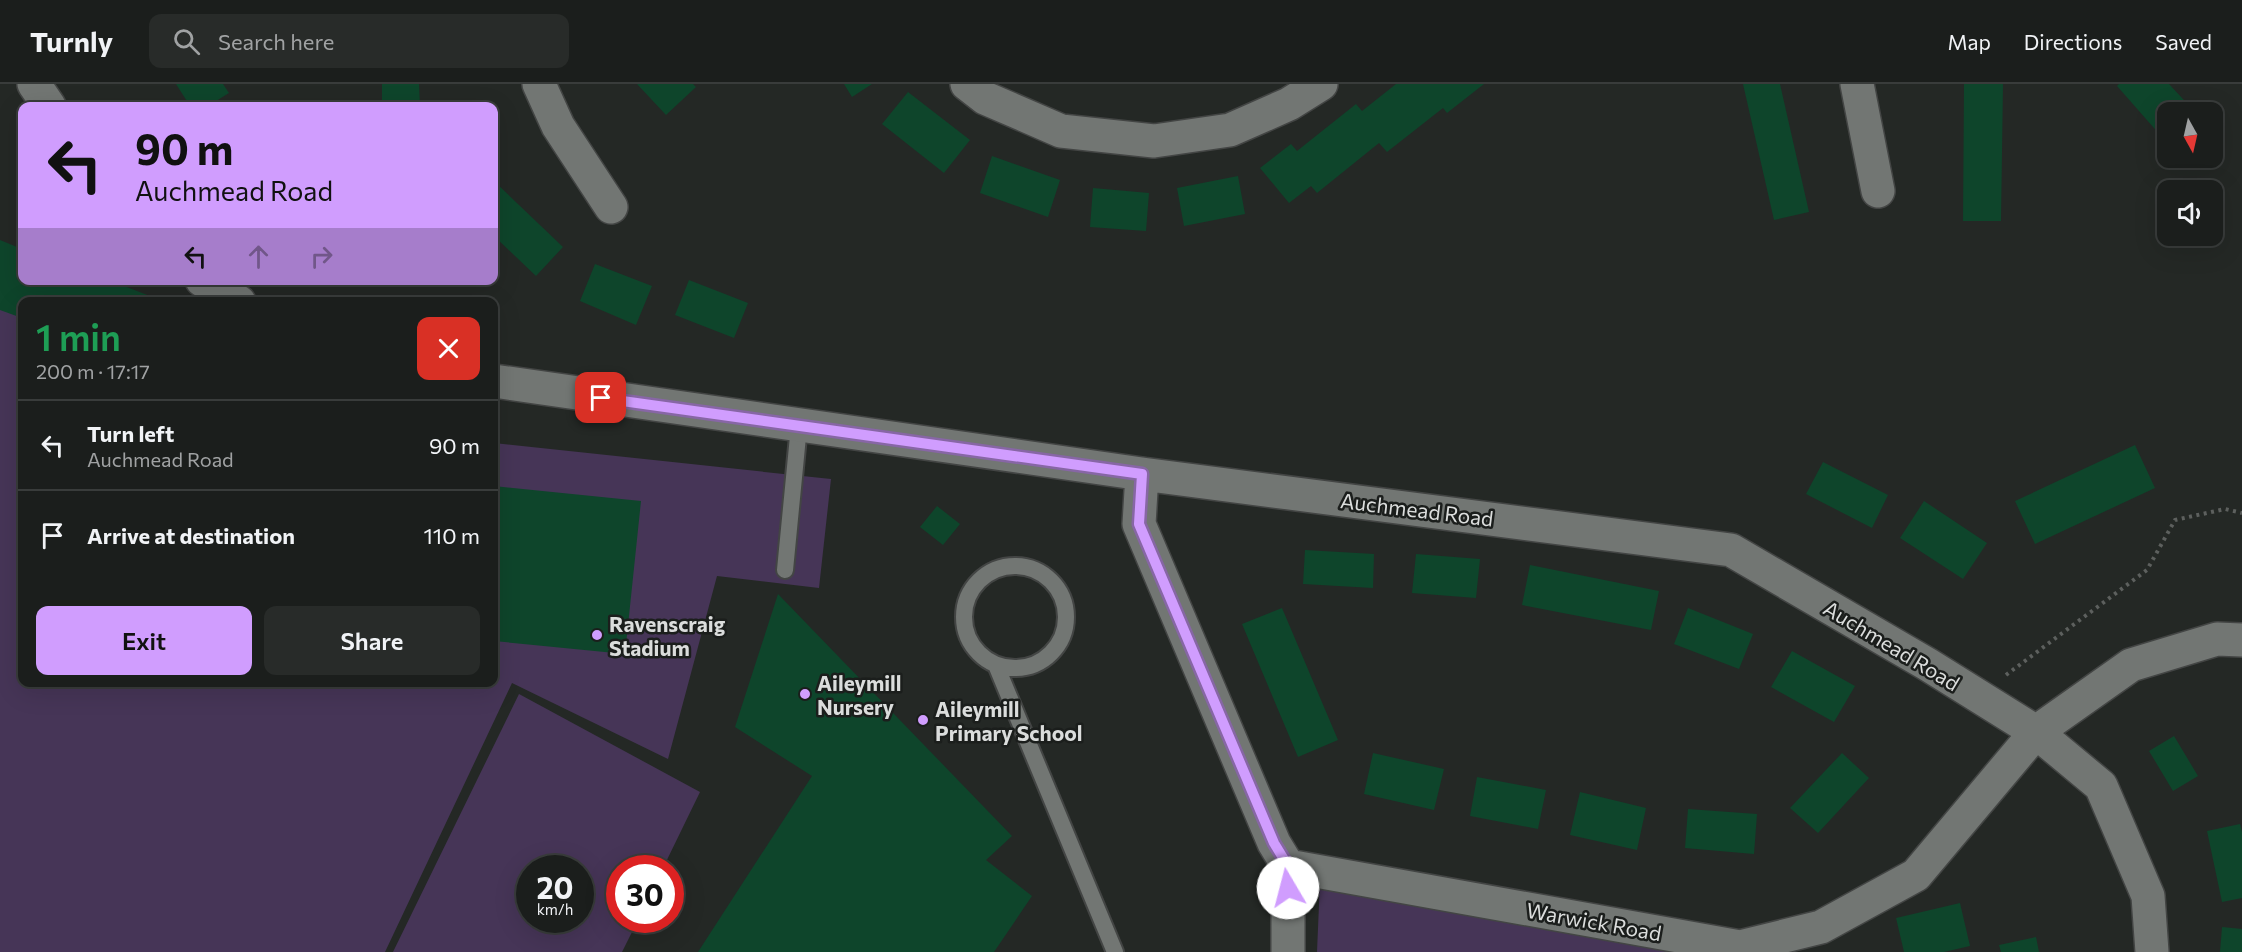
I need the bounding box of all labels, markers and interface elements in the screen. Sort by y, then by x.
search box [149,14,569,68]
text: Turnly [30,24,113,58]
icon: search [170,25,203,58]
text: Search here [218,28,334,55]
text: Map [1948,29,1991,54]
text: Directions [2024,29,2122,54]
text: Saved [2155,29,2212,54]
north arrow [2157,102,2223,168]
map controls [2157,102,2223,246]
text: 90 m [135,122,234,174]
icon: left [36,126,114,204]
text: Auchmead Road [135,174,333,207]
button: sound [2157,180,2223,246]
icon: left [179,240,212,273]
icon: ahead [242,240,275,273]
icon: right [305,240,338,273]
text: 1 min [36,314,121,358]
button: close [417,317,480,380]
text: 200 m · 17:17 [36,359,150,383]
pin [575,372,626,423]
icon: arrive [584,381,617,414]
text: Turn left [87,420,174,447]
icon: left [36,429,69,462]
text: 90 m [429,432,480,459]
text: Auchmead Road [87,447,234,471]
street label: Auchmead Road [1339,487,1495,531]
icon: arrive [36,519,69,552]
text: Arrive at destination [87,522,295,549]
text: 110 m [423,522,480,549]
street label: Auchmead Road [1820,595,1964,695]
button: Exit [36,606,252,675]
button: Share [264,606,480,675]
place label: Ravenscraig Stadium [609,611,726,660]
marker: Ravenscraig Stadium [590,628,604,642]
place label: Aileymill Nursery [817,670,902,719]
marker: Aileymill Nursery [798,687,812,701]
place label: Aileymill Primary School [935,696,1082,745]
marker: Aileymill Primary School [916,713,930,727]
speed limit sign: 30 [606,855,684,933]
position arrow [1256,856,1320,920]
text: 20 [537,868,573,905]
street label: Warwick Road [1525,897,1663,945]
text: km/h [537,900,573,918]

